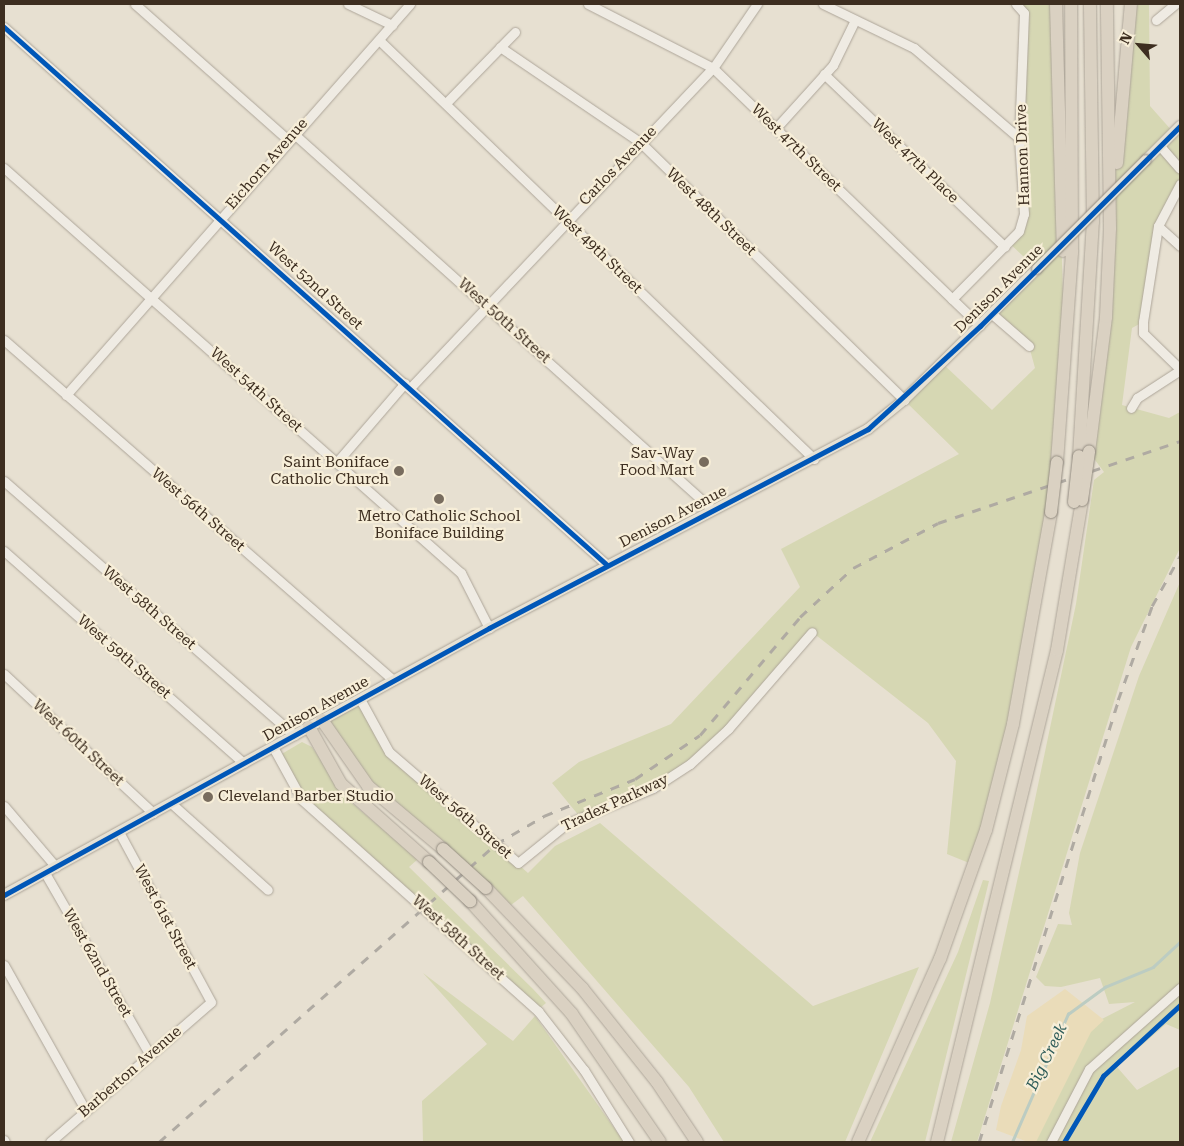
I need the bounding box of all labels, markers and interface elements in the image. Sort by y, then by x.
north arrow [1114,20,1164,70]
text: N [1116,30,1135,47]
street label: West 47th Street [747,100,845,196]
street label: Hannon Drive [1012,104,1034,206]
street label: Eichorn Avenue [222,115,312,213]
street label: West 47th Place [868,115,962,207]
street label: Carlos Avenue [576,122,660,210]
street label: West 48th Street [662,164,760,260]
street label: West 49th Street [548,202,646,298]
street label: West 52nd Street [264,238,366,334]
street label: Denison Avenue [951,241,1047,337]
street label: West 50th Street [454,275,554,367]
street label: West 54th Street [206,344,306,436]
place label: Sav-Way Food Mart [620,444,694,479]
place label: Saint Boniface Catholic Church [270,453,389,488]
marker: Sav-Way Food Mart [698,456,710,468]
street label: West 56th Street [147,464,249,556]
marker: Saint Boniface Catholic Church [393,465,405,477]
street label: Denison Avenue [616,482,730,552]
marker: Metro Catholic School Boniface Building [433,493,445,505]
place label: Metro Catholic School Boniface Building [358,507,520,542]
street label: West 58th Street [98,562,200,654]
street label: West 59th Street [73,611,175,703]
street label: Denison Avenue [260,673,372,745]
street label: West 60th Street [29,696,127,790]
street label: Tradex Parkway [559,770,671,836]
street label: West 56th Street [414,771,516,863]
place label: Cleveland Barber Studio [218,788,394,806]
marker: Cleveland Barber Studio [202,791,214,803]
street label: West 61st Street [130,862,200,972]
street label: West 58th Street [408,892,508,984]
street label: West 62nd Street [59,906,135,1020]
water label: Big Creek [1023,1021,1071,1093]
street label: Barberton Avenue [75,1022,185,1122]

